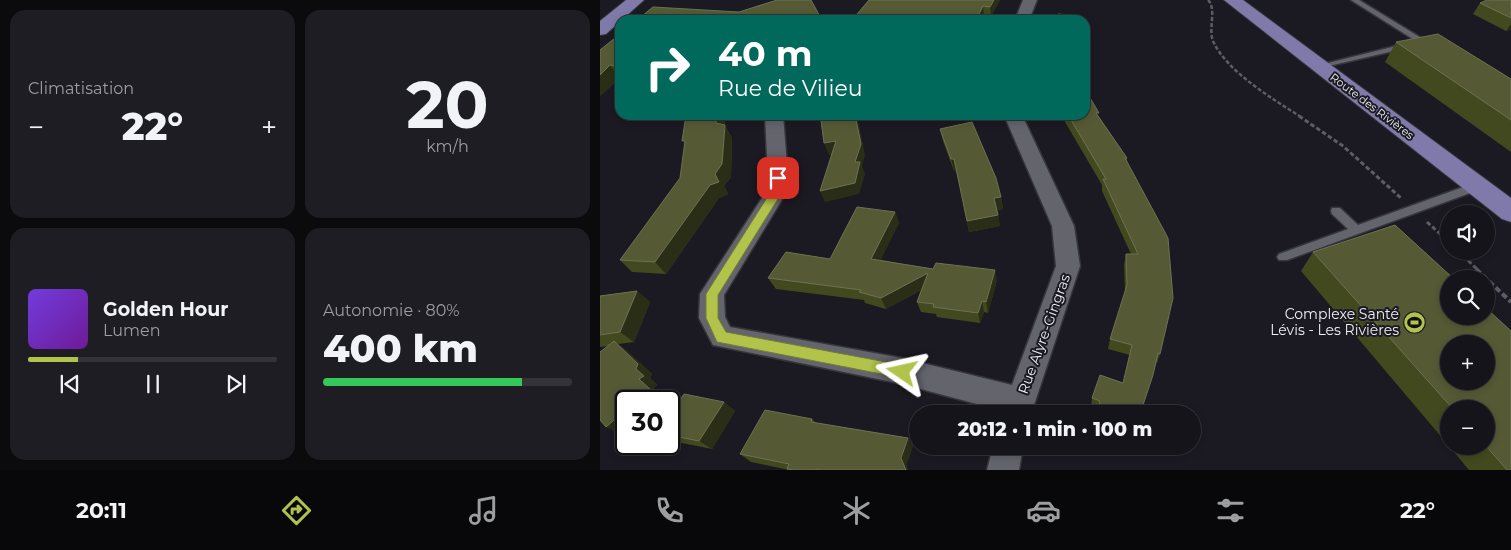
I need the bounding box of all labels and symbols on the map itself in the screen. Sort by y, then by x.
street label: Route des Rivières [1327,70,1417,142]
pin [757,157,799,199]
street label: Rue Alyre-Gingras [1014,271,1074,396]
place label: Complexe Santé Lévis - Les Rivières [1270,305,1399,339]
sports icon: Complexe Santé Lévis - Les Rivières [1403,310,1427,334]
position arrow [875,345,927,397]
speed limit sign: 30 [615,390,680,455]

